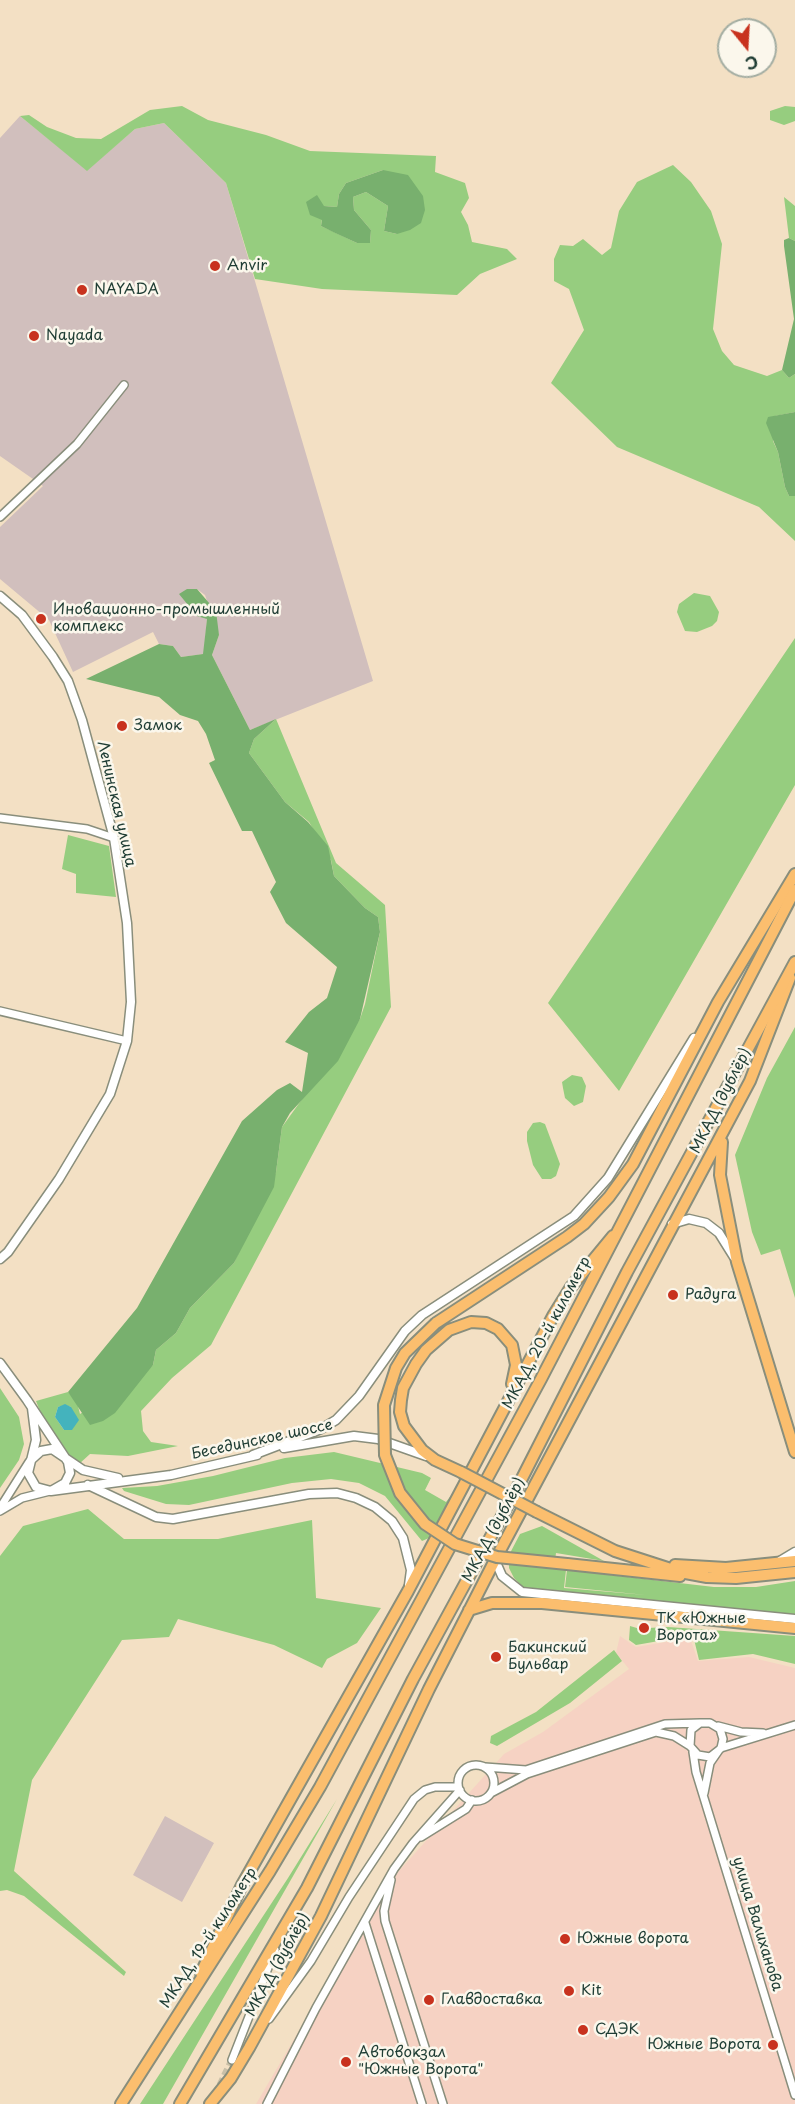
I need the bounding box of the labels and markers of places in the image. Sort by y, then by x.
place label: Anvir [227,257,267,275]
marker: Anvir [208,259,222,273]
place label: NAYADA [94,281,159,299]
marker: NAYADA [75,283,89,297]
place label: Nayada [46,327,103,345]
marker: Nayada [27,329,41,343]
place label: Иновационно-промышленный комплекс [53,601,280,636]
marker: Иновационно-промышленный комплекс [34,612,48,626]
place label: Замок [134,717,182,735]
marker: Замок [115,719,129,733]
place label: Радуга [685,1286,736,1304]
marker: Радуга [666,1288,680,1302]
place label: ТК «Южные Ворота» [656,1610,746,1645]
marker: ТК «Южные Ворота» [637,1621,651,1635]
place label: Бакинский Бульвар [508,1639,587,1674]
marker: Бакинский Бульвар [489,1650,503,1664]
place label: Южные ворота [577,1930,689,1948]
marker: Южные ворота [558,1932,572,1946]
place label: Kit [581,1982,602,2000]
marker: Kit [562,1984,576,1998]
place label: Главдоставка [441,1991,542,2009]
marker: Главдоставка [422,1993,436,2007]
place label: СДЭК [595,2021,639,2039]
marker: СДЭК [576,2023,590,2037]
place label: Южные Ворота [648,2036,761,2054]
marker: Южные Ворота [766,2038,780,2052]
place label: Автовокзал "Южные Ворота" [358,2044,483,2079]
marker: Автовокзал "Южные Ворота" [339,2055,353,2069]

